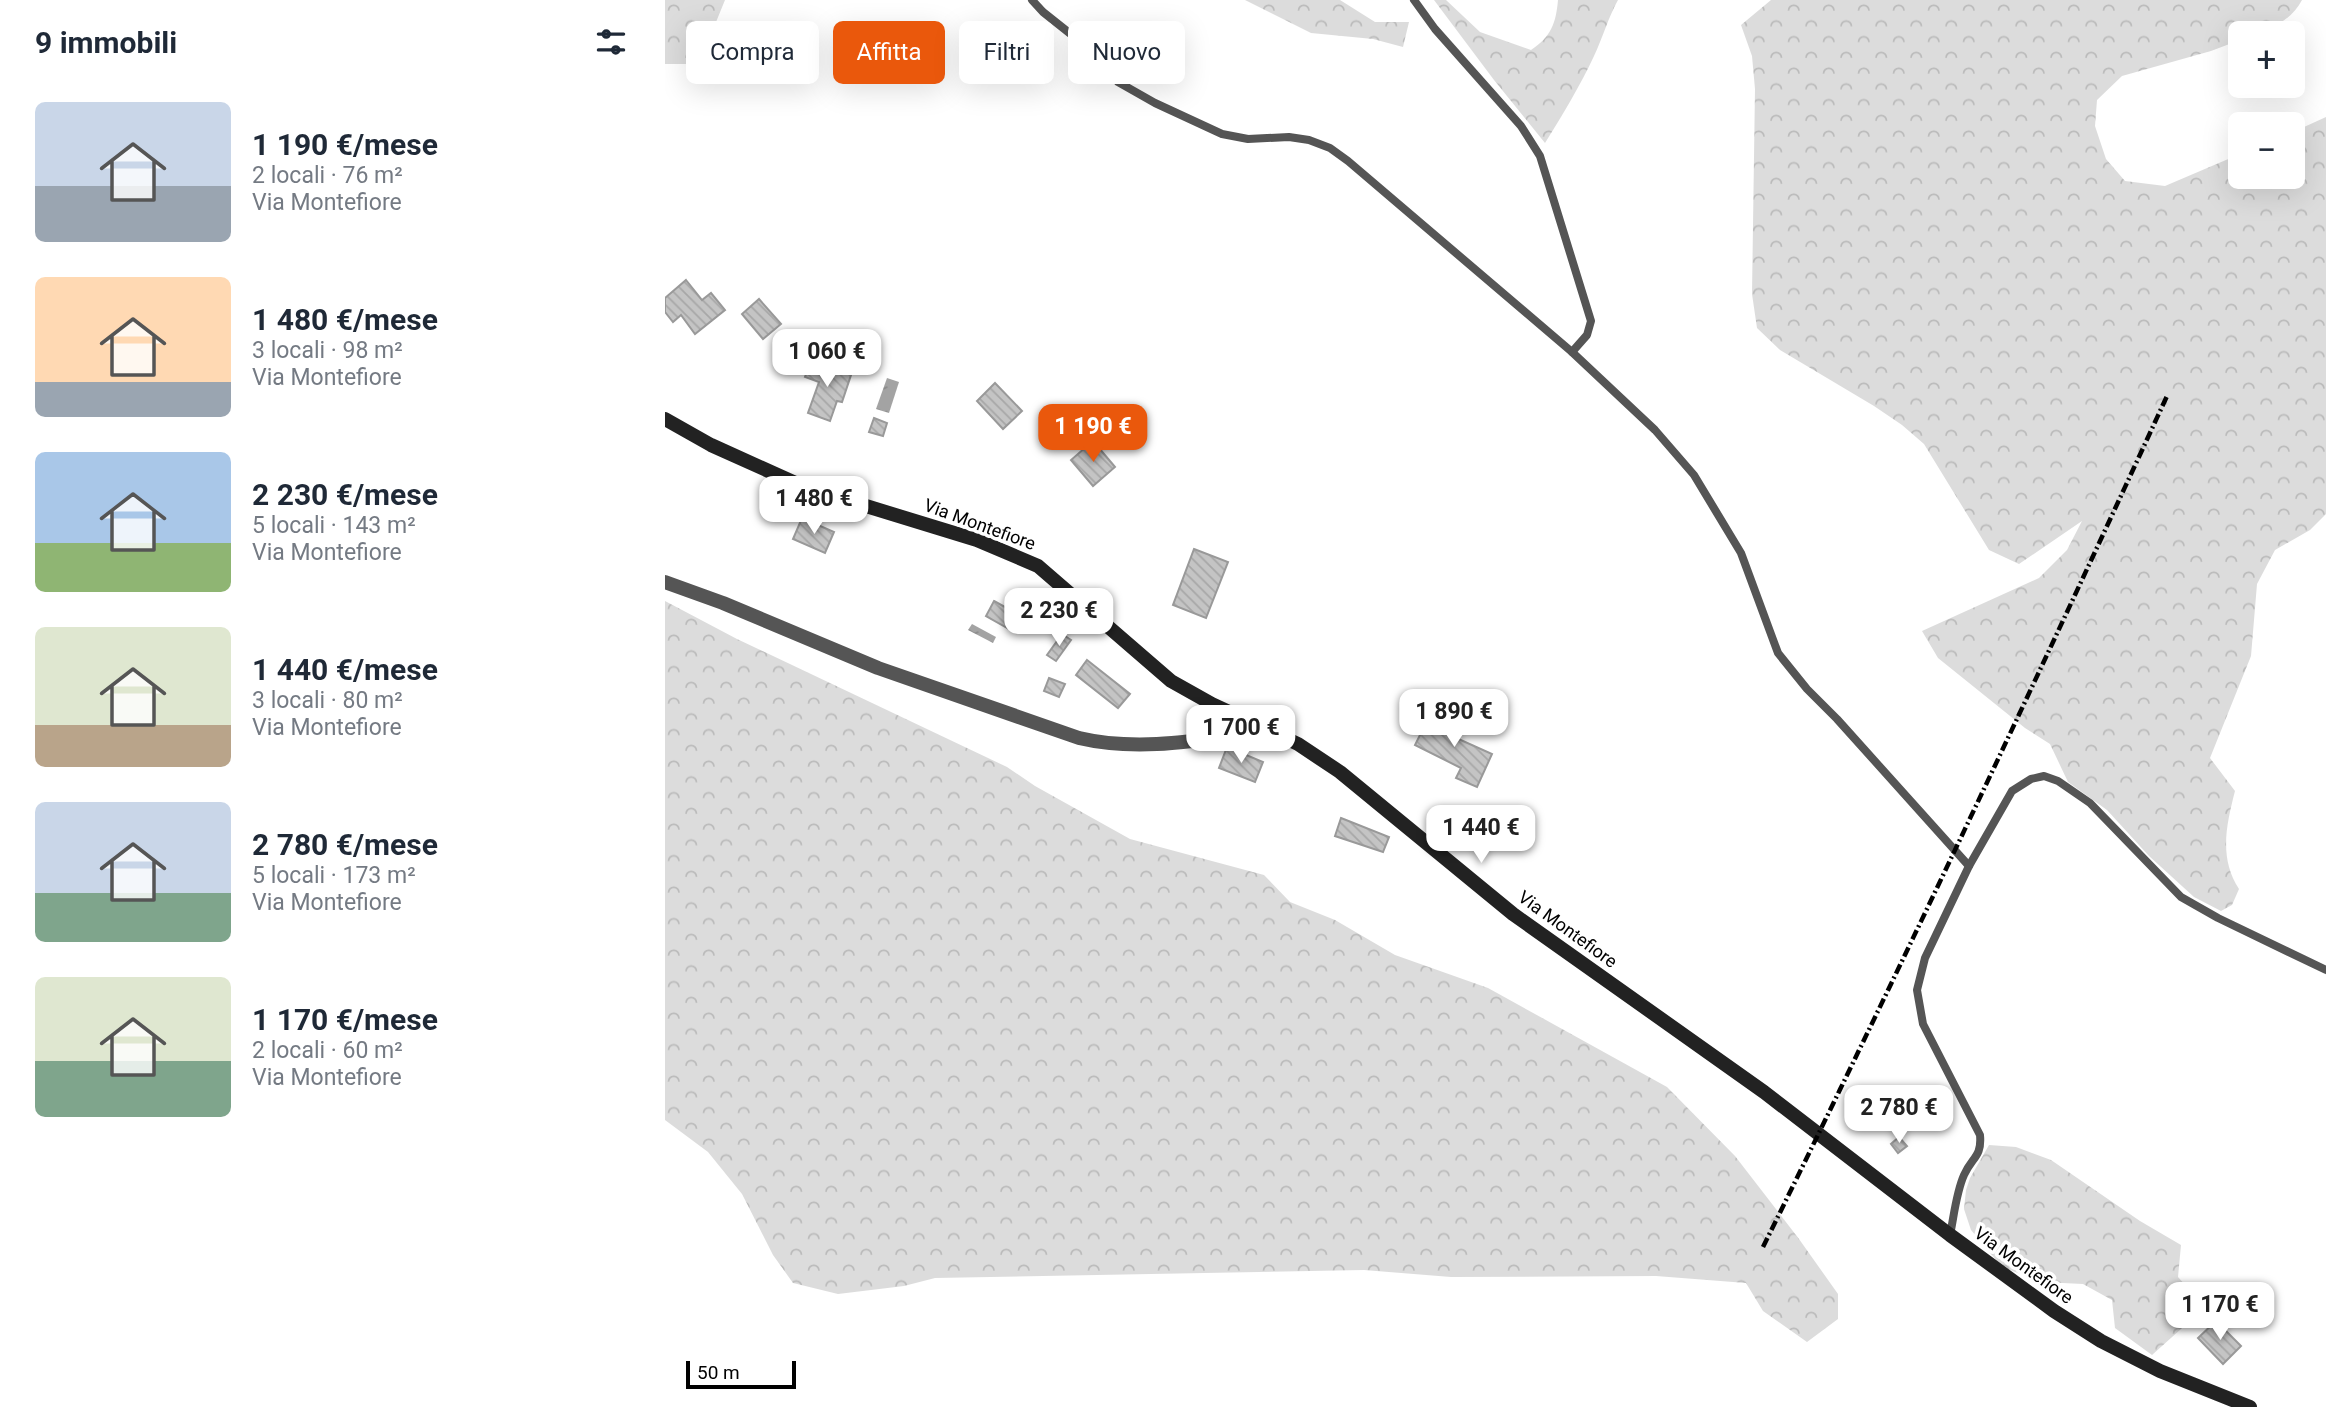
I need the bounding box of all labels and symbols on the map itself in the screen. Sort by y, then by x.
pin: 1 060 € [762,330,892,389]
pin: 1 190 € [1028,405,1158,464]
pin: 1 480 € [749,476,879,536]
street label: Via Montefiore [921,494,1039,554]
pin: 2 230 € [994,588,1124,648]
pin: 1 890 € [1389,690,1519,749]
pin: 1 700 € [1176,706,1306,765]
pin: 1 440 € [1416,806,1546,865]
street label: Via Montefiore [1514,886,1622,972]
pin: 2 780 € [1834,1086,1964,1145]
street label: Via Montefiore [1970,1222,2078,1308]
pin: 1 170 € [2155,1282,2285,1342]
scale bar [686,1358,796,1390]

